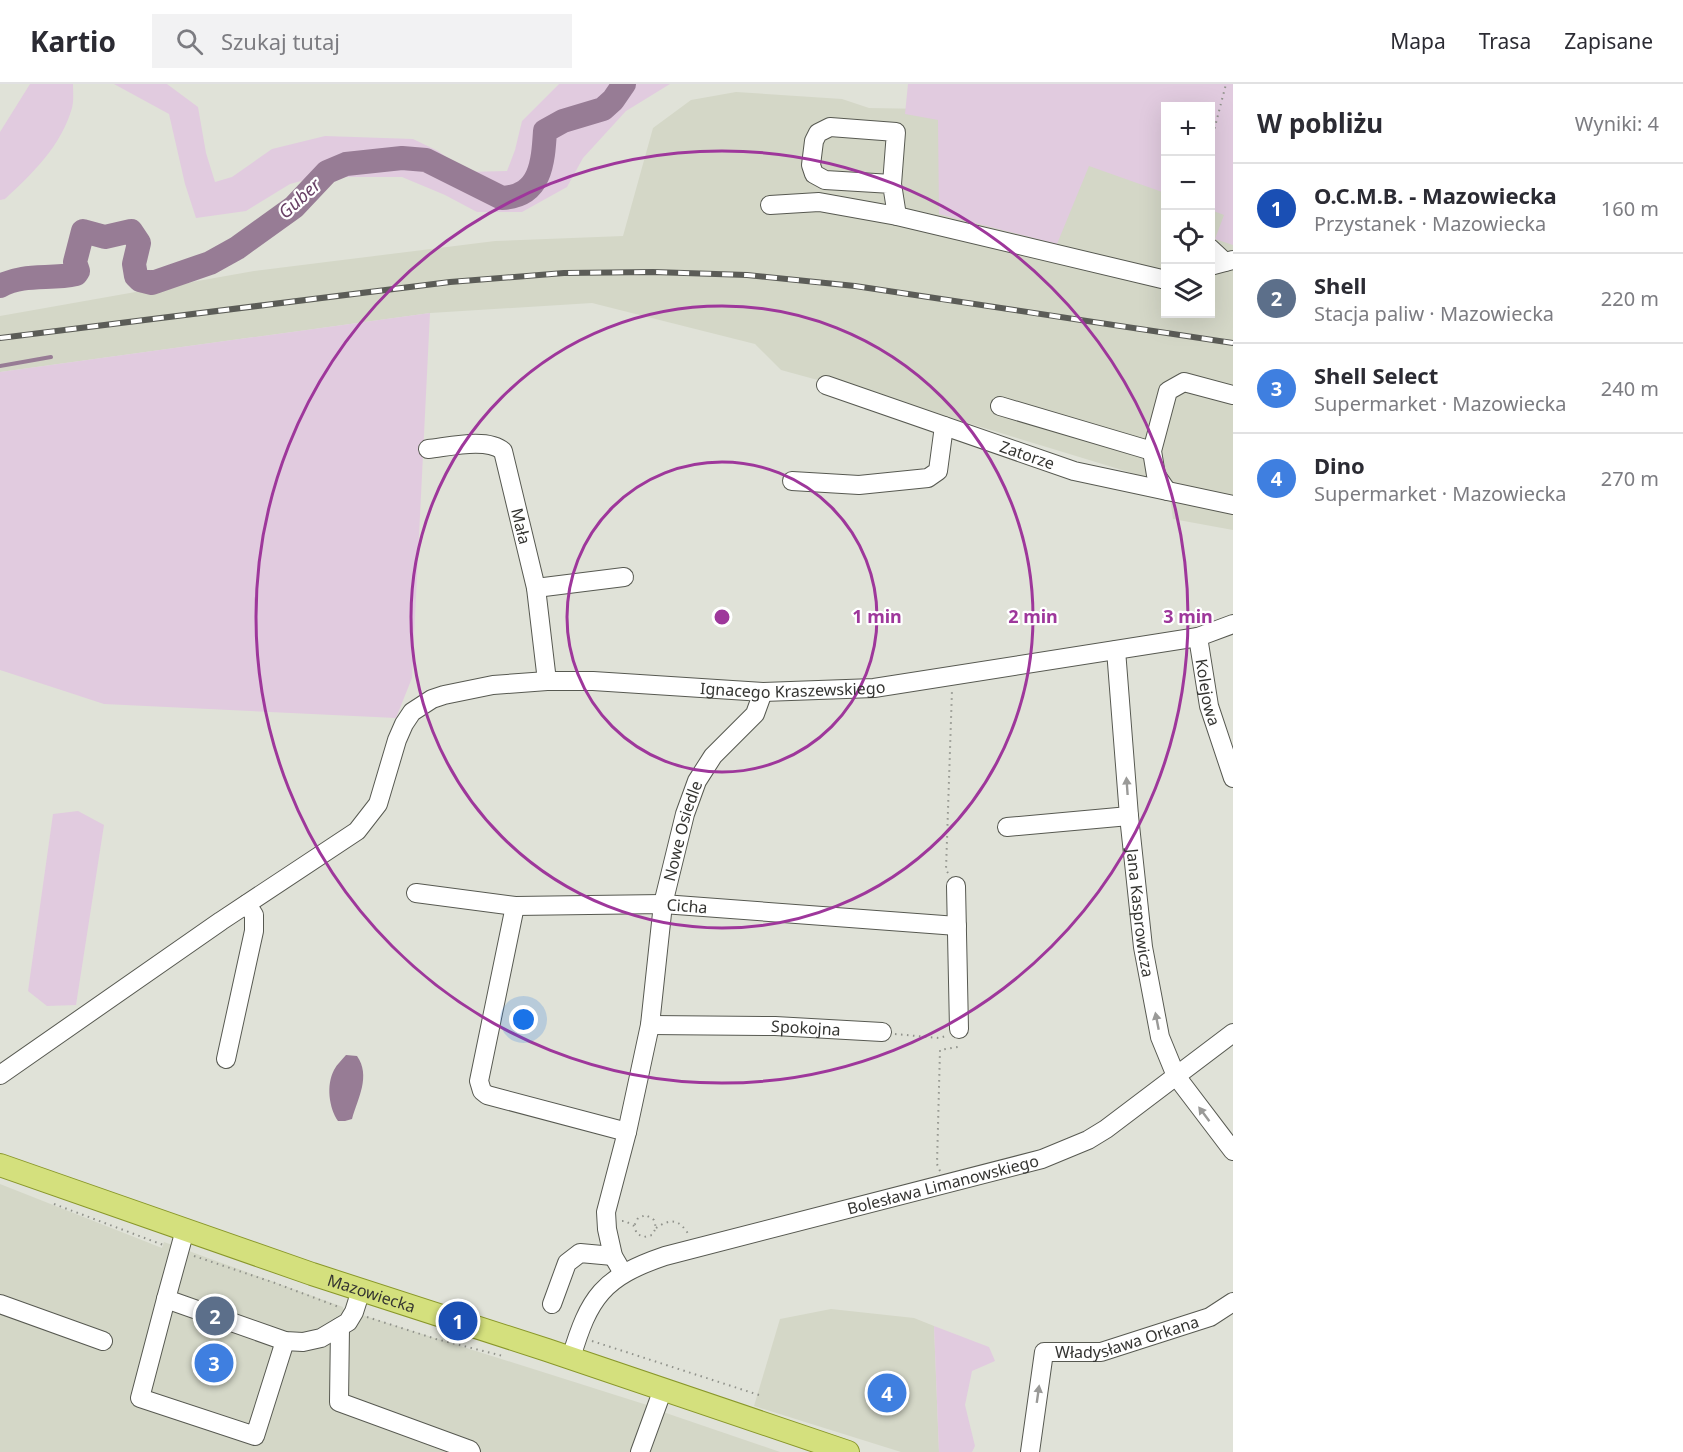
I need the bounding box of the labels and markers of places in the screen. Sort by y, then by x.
centre of rings [712,607,732,627]
pin: 2 [196,1294,234,1338]
pin: 1 [438,1298,478,1344]
pin: 3 [194,1340,234,1386]
pin: 4 [868,1370,906,1416]

